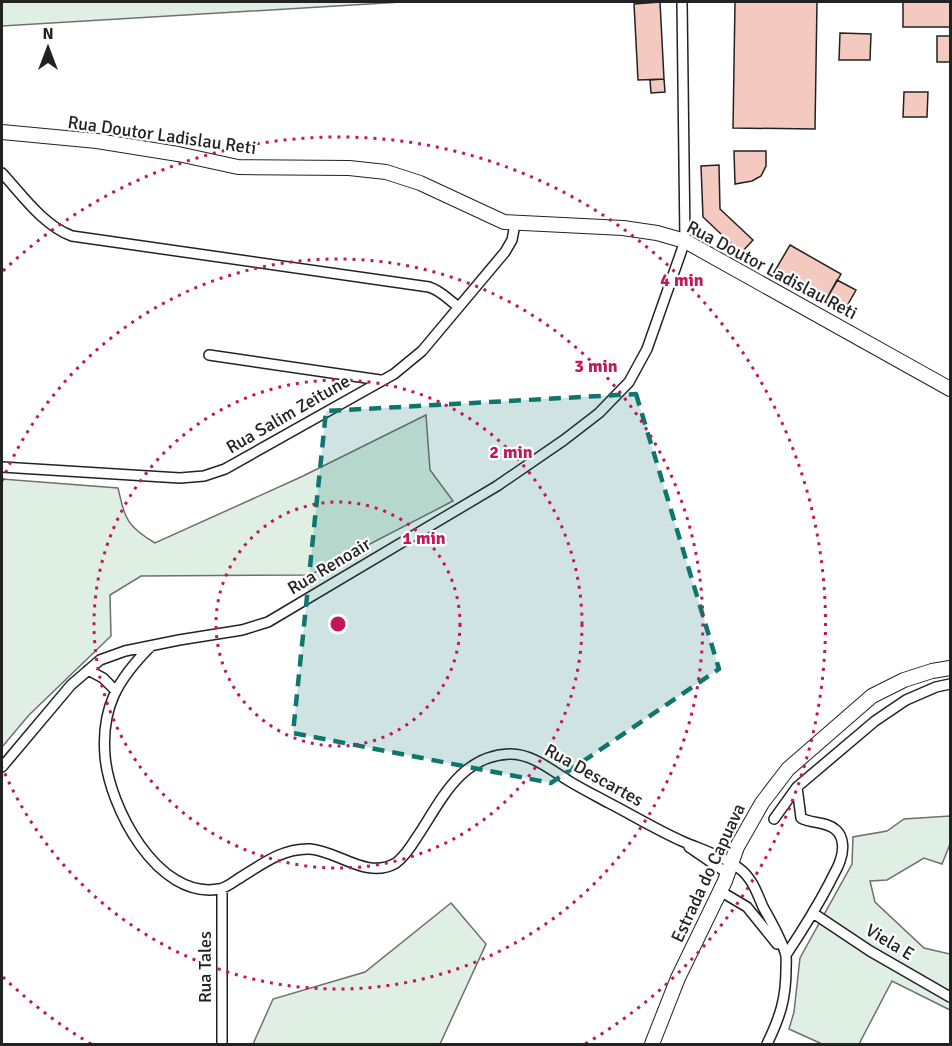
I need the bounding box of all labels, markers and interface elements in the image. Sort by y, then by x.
north arrow [18,18,78,78]
text: N [42,24,54,44]
street label: Rua Doutor Ladislau Reti [66,111,258,159]
street label: Rua Doutor Ladislau Reti [683,216,861,324]
text: 4 min [660,269,704,291]
text: 3 min [574,355,618,377]
street label: Rua Salim Zeitune [222,370,354,458]
text: 2 min [489,441,533,463]
text: 1 min [402,527,446,549]
street label: Rua Renoair [284,532,375,599]
centre of rings [328,614,348,634]
street label: Rua Descartes [541,739,647,811]
street label: Estrada do Capuava [666,800,750,946]
street label: Viela E [862,919,918,965]
street label: Rua Tales [194,931,216,1003]

